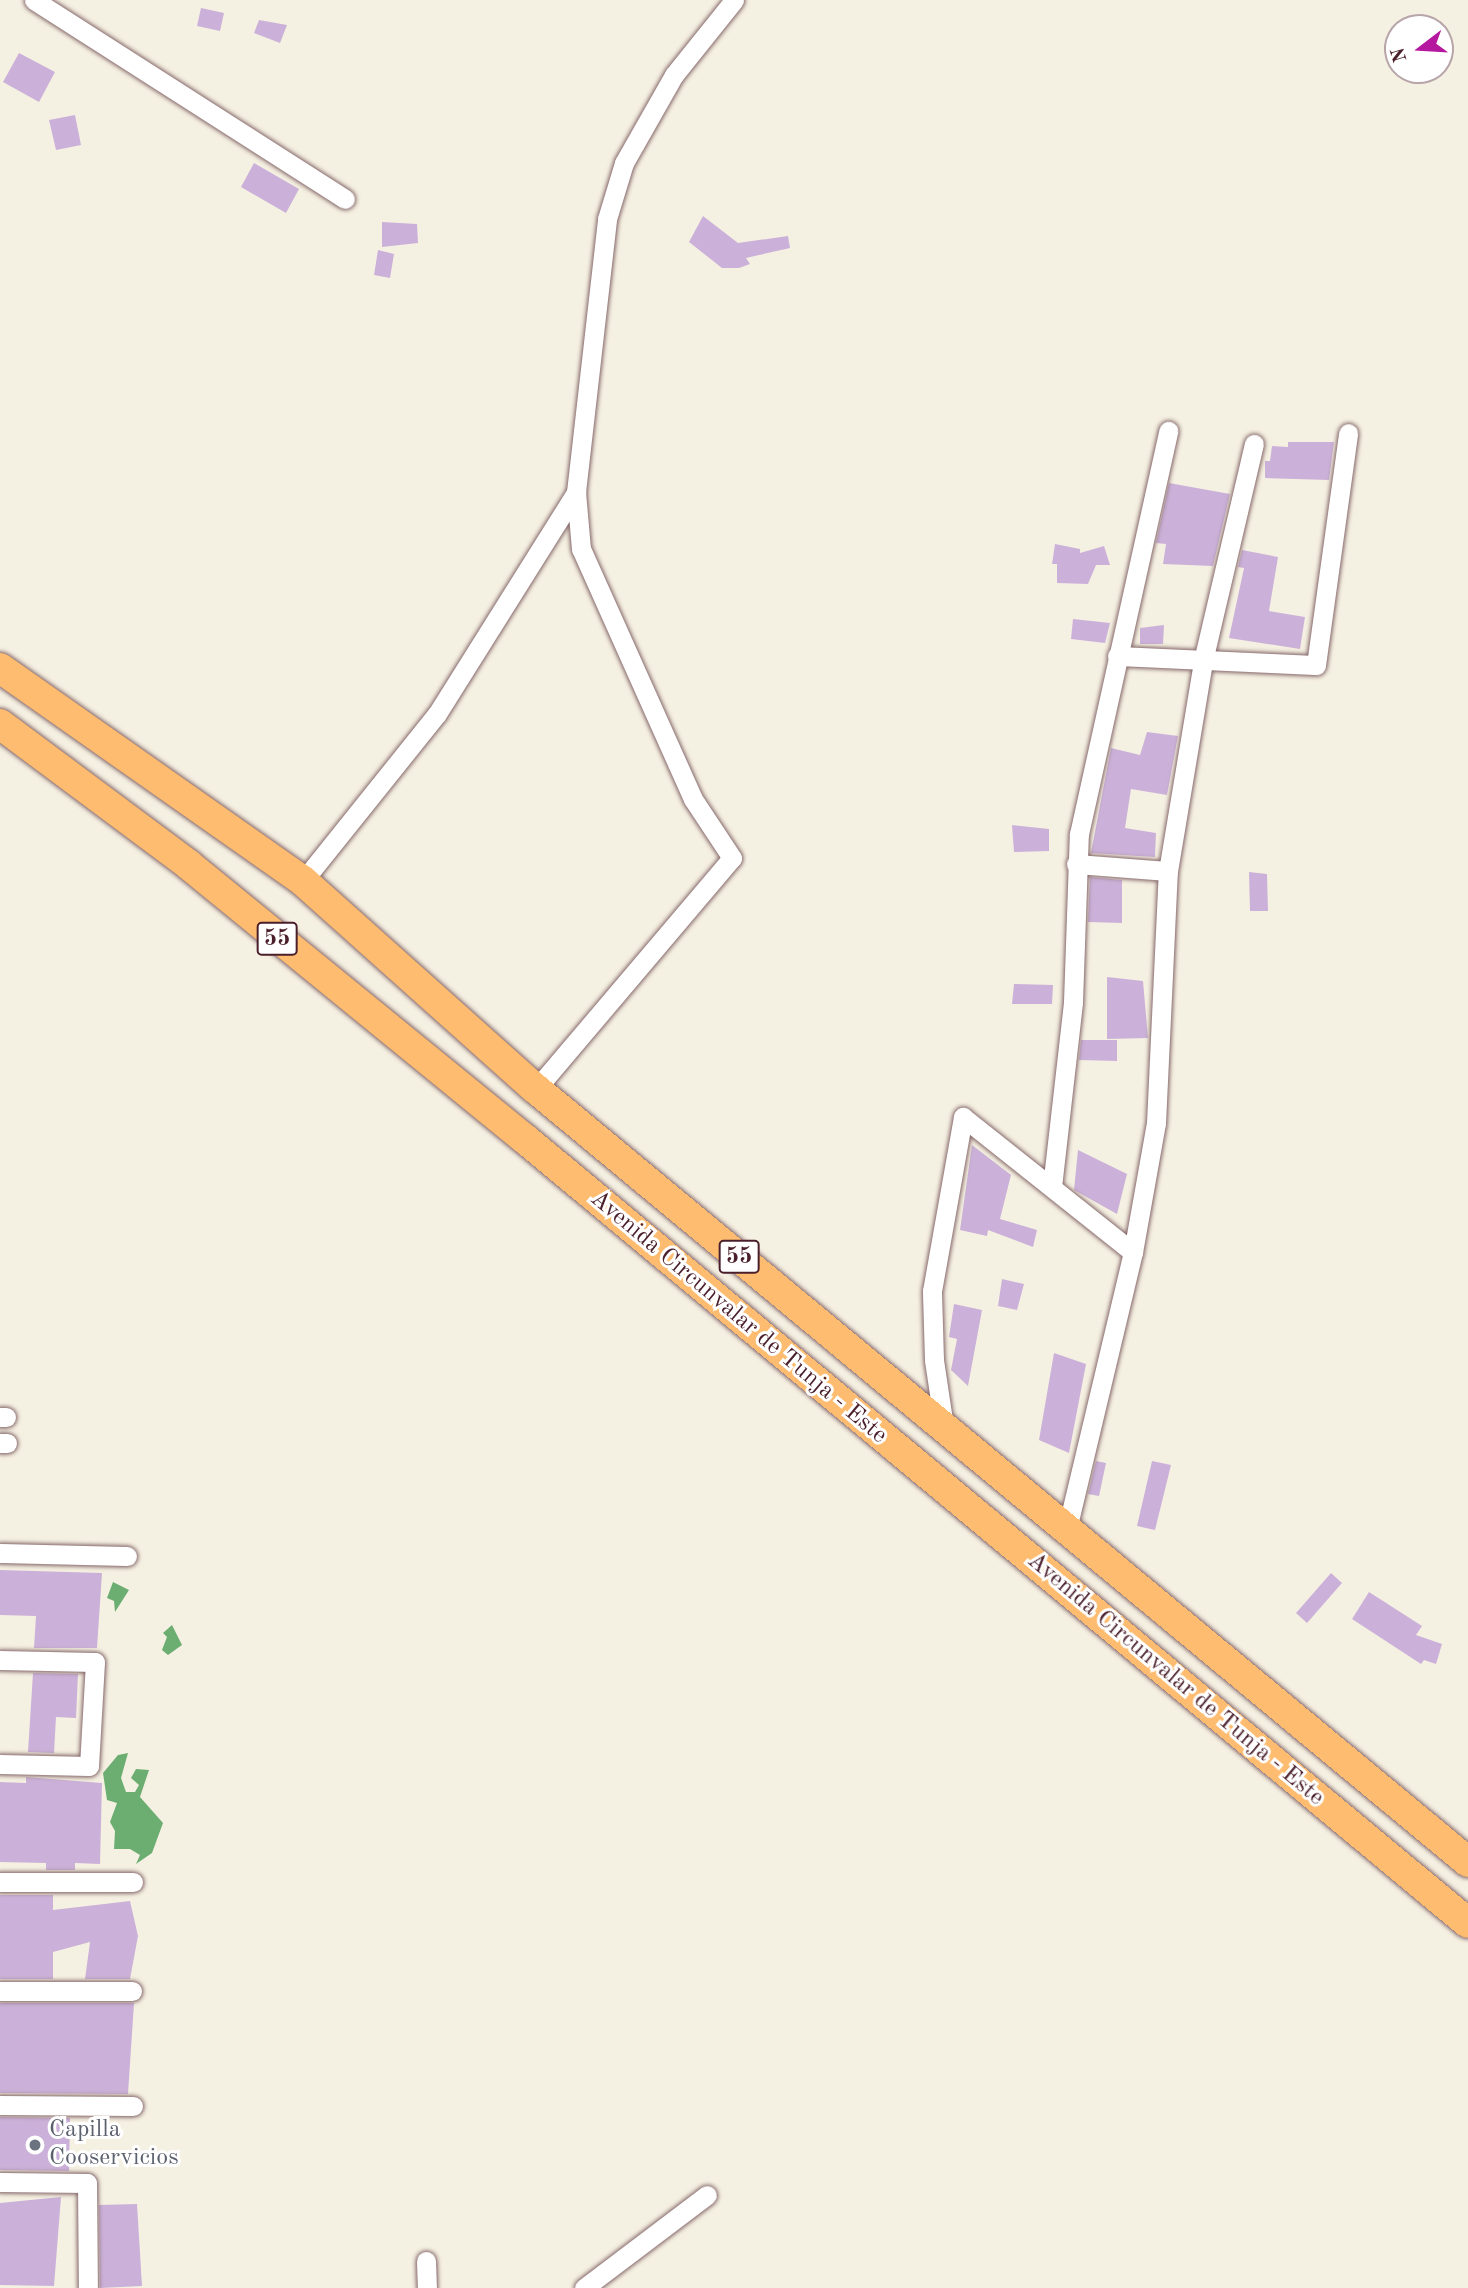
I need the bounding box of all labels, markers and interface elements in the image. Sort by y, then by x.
north arrow [1384,14,1454,84]
text: N [1389,45,1412,64]
road number: 55 [256,920,298,958]
street label: Avenida Circunvalar de Tunja - Este [584,1185,892,1451]
road number: 55 [718,1238,760,1276]
street label: Avenida Circunvalar de Tunja - Este [1021,1547,1329,1813]
place label: Capilla Cooservicios [49,2117,179,2173]
marker: Capilla Cooservicios [27,2137,43,2153]

